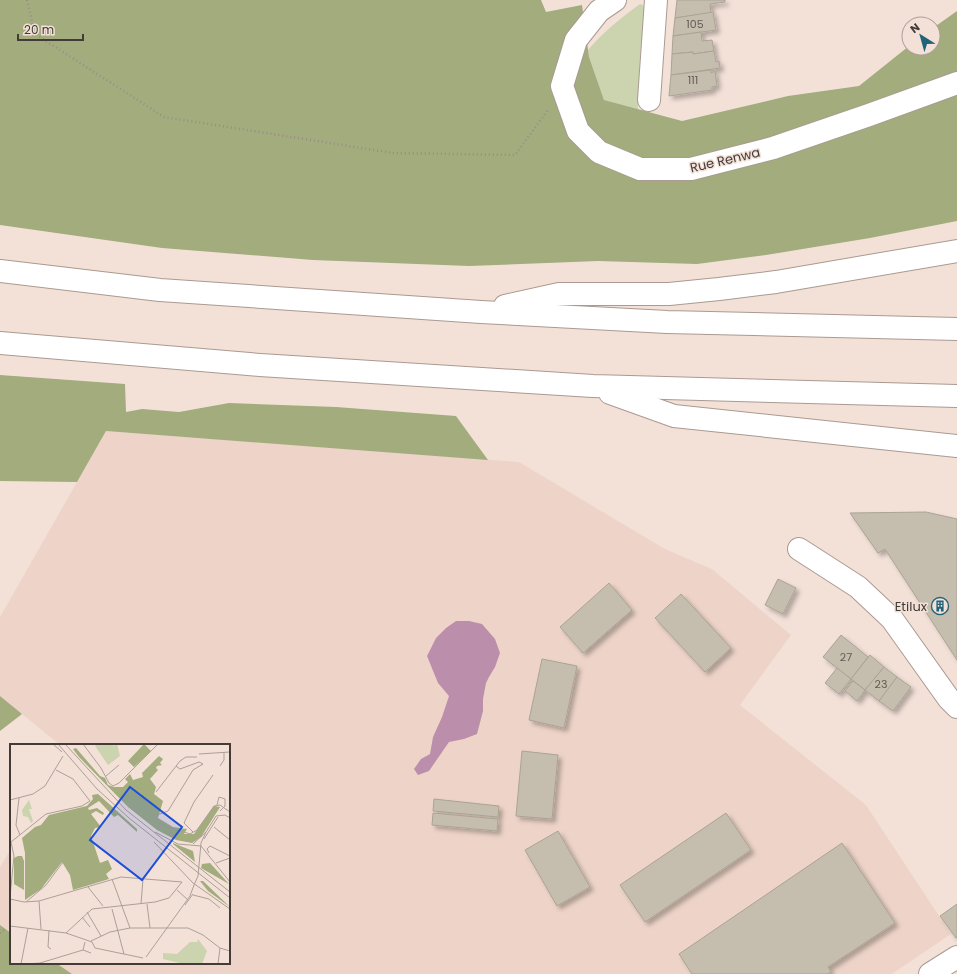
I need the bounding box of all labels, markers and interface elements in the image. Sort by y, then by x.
scale bar [18,16,83,42]
house number: 105 [686,16,704,32]
north arrow [901,16,941,56]
text: N [907,19,923,37]
text: 20 m [24,21,54,38]
house number: 111 [688,72,698,88]
street label: Rue Renwa [688,143,762,177]
building icon: Etilux [930,596,950,616]
place label: Etilux [895,597,928,616]
house number: 27 [840,649,852,665]
house number: 23 [875,676,887,692]
inset map [10,744,230,964]

